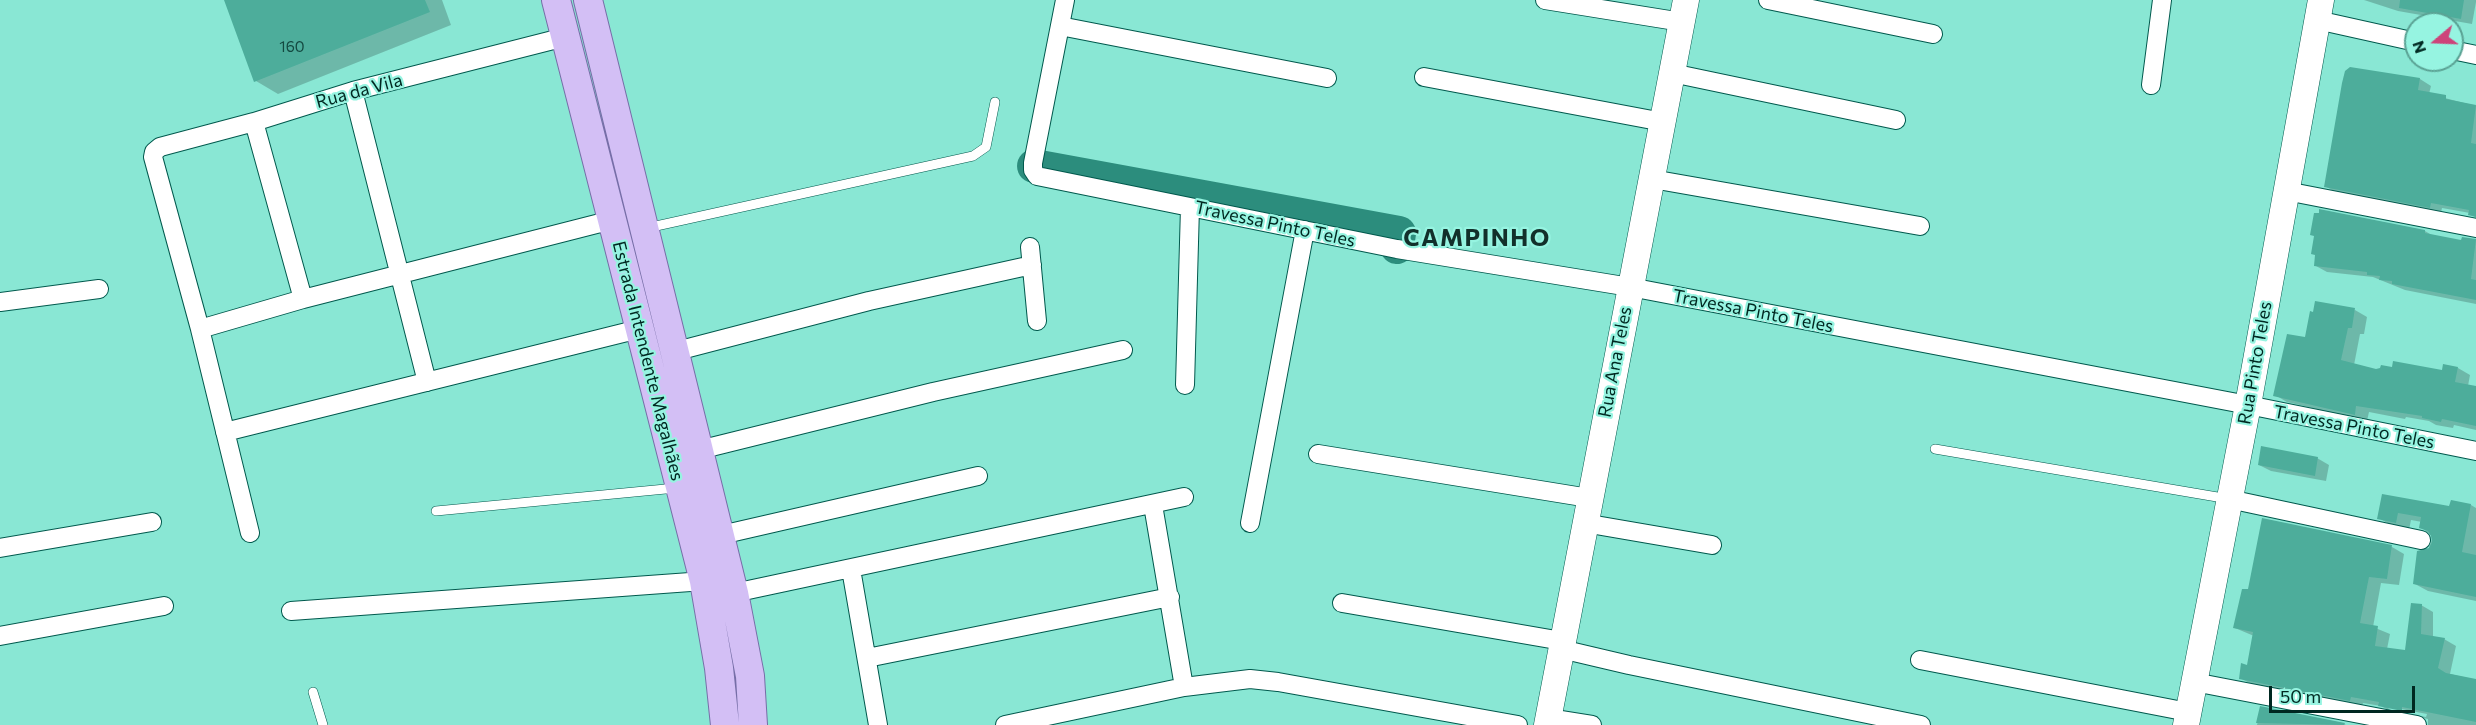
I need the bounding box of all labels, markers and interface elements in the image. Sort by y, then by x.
north arrow [2404,12,2464,72]
house number: 160 [279,38,305,56]
text: N [2407,39,2429,56]
street label: Rua da Vila [313,69,405,113]
street label: Travessa Pinto Teles [1193,196,1357,252]
district label: CAMPINHO [1403,224,1551,252]
street label: Estrada Intendente Magalhães [608,239,688,483]
street label: Travessa Pinto Teles [1671,285,1835,337]
street label: Rua Pinto Teles [2234,300,2276,426]
street label: Rua Ana Teles [1594,305,1636,419]
street label: Travessa Pinto Teles [2272,401,2436,453]
scale bar [2272,674,2418,712]
text: 50 m [2280,685,2321,707]

